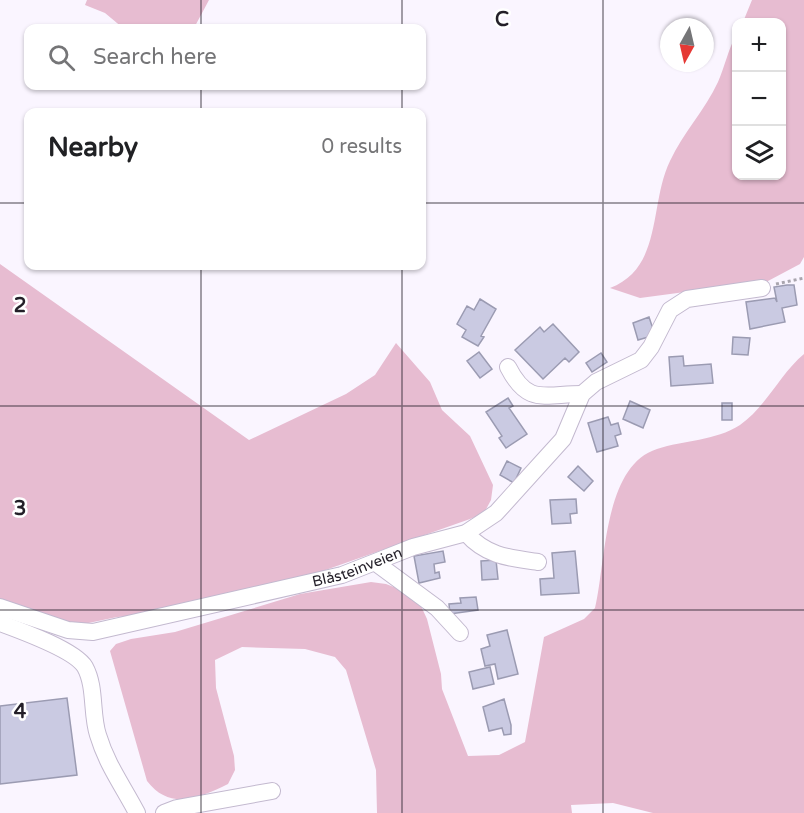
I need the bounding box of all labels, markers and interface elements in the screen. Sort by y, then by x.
text: C [495,8,509,32]
north arrow [660,18,714,72]
map controls [732,18,786,180]
button: + [732,18,786,72]
search box [24,24,426,90]
icon: search [45,41,78,74]
text: Search here [93,44,217,70]
button: − [732,72,786,126]
button: layers [732,126,786,180]
text: Nearby [48,132,138,163]
text: 0 results [322,135,402,159]
text: 2 [14,294,26,318]
text: 3 [14,497,26,521]
street label: Blåsteinveien [310,543,405,591]
text: 4 [14,700,27,724]

